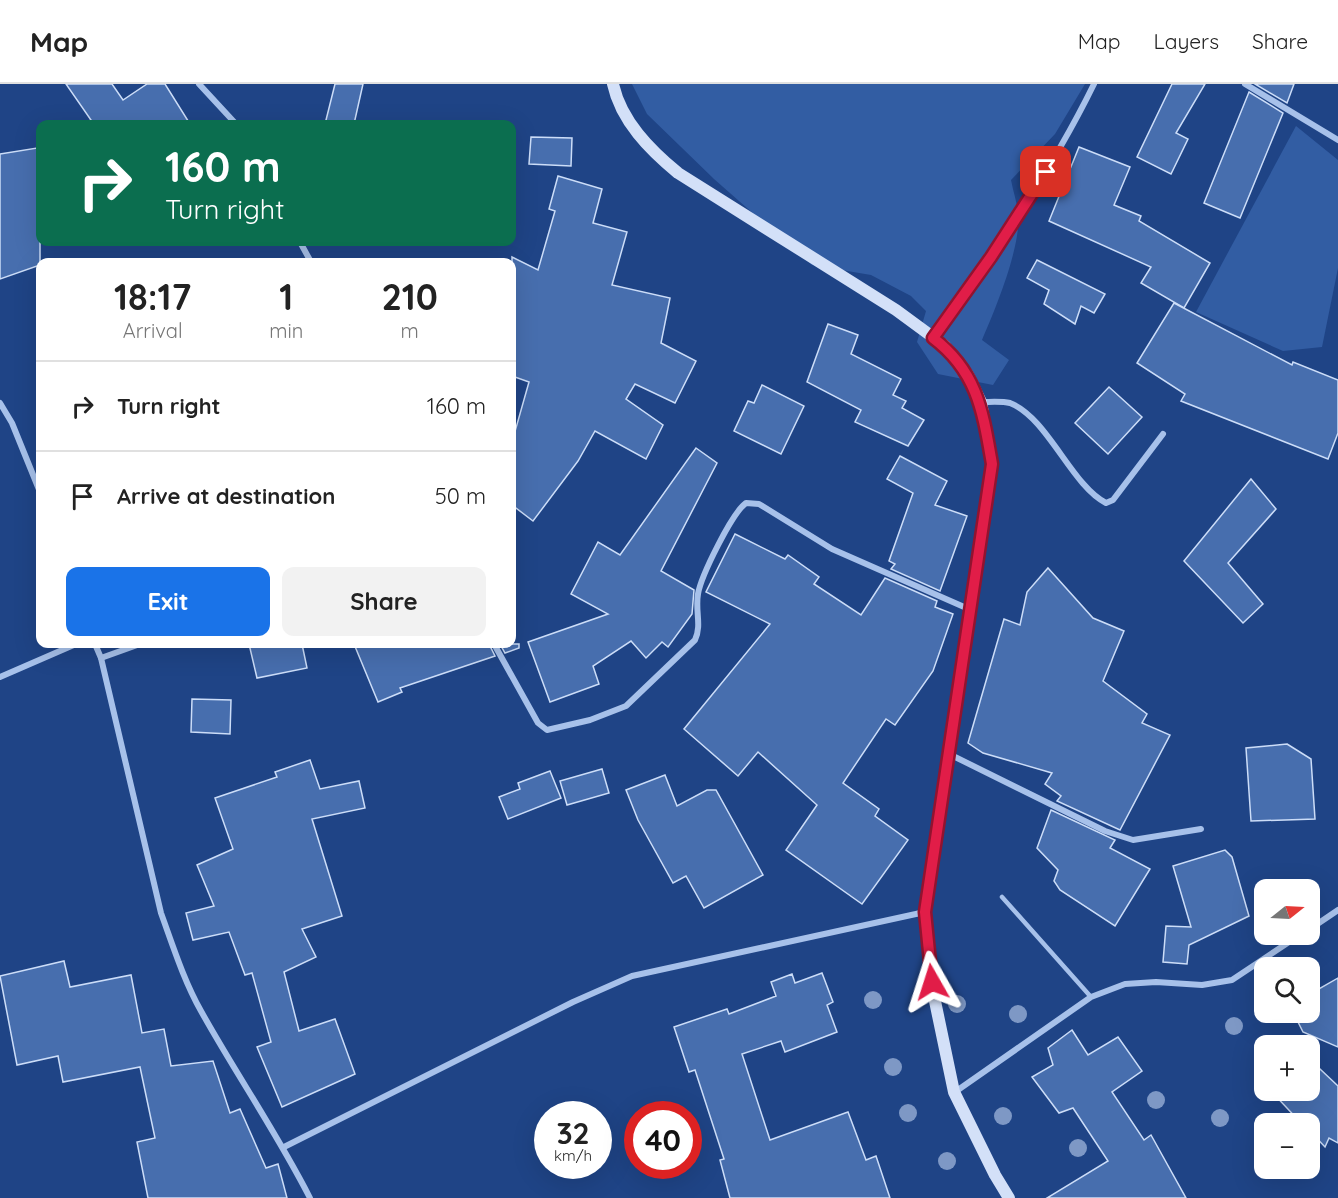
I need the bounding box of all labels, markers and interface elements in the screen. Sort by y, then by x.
text: Map [30,24,88,59]
text: Map [1078,28,1121,54]
text: Layers [1154,28,1219,54]
text: Share [1252,28,1308,54]
text: 160 m [165,140,281,193]
icon: right [66,144,144,222]
pin [1020,146,1071,197]
icon: arrive [1029,155,1062,188]
text: Turn right [165,192,284,226]
text: 18:17 [114,274,191,319]
text: 1 [279,274,293,319]
text: 210 [381,274,438,319]
text: Arrival [123,318,183,343]
text: min [269,318,303,343]
text: m [401,318,419,343]
icon: right [66,390,99,423]
text: Turn right [117,392,221,420]
text: 160 m [427,392,486,420]
icon: arrive [66,480,99,513]
text: Arrive at destination [117,482,335,510]
text: 50 m [435,482,486,510]
button: Exit [66,567,270,636]
button: Share [282,567,486,636]
north arrow [1254,879,1320,945]
map controls [1254,879,1320,1179]
position arrow [900,950,964,1014]
button: search [1254,957,1320,1023]
button: + [1254,1035,1320,1101]
speed limit sign: 40 [624,1101,702,1179]
button: − [1254,1113,1320,1179]
text: 32 [556,1114,590,1152]
text: km/h [554,1146,592,1165]

